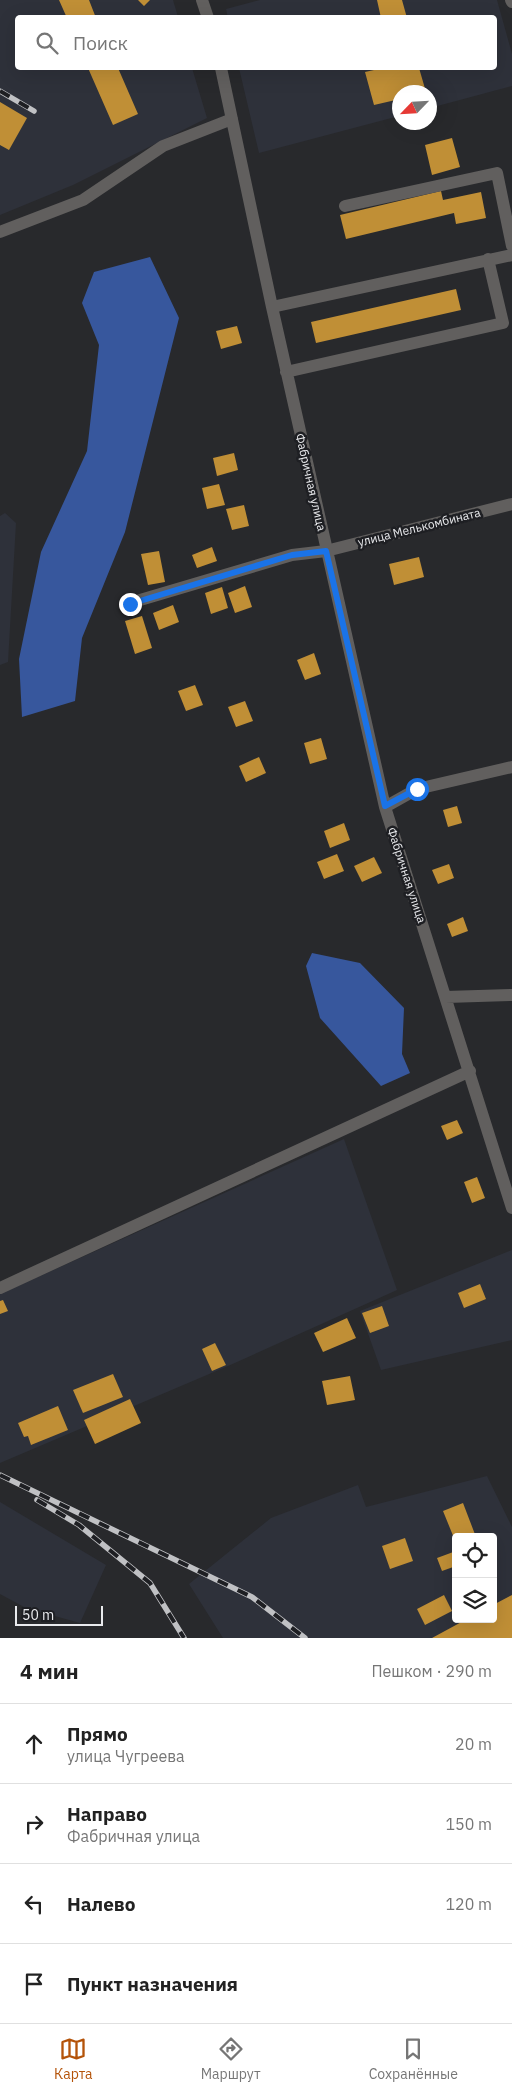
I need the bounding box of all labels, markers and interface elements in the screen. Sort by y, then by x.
search box [15,15,497,70]
icon: search [33,29,61,57]
text: Поиск [73,31,128,55]
north arrow [392,85,437,130]
street label: Фабричная улица [292,432,330,533]
street label: улица Мелькомбината [356,504,482,550]
route end [119,593,142,616]
route start [406,778,429,801]
street label: Фабричная улица [384,825,430,925]
map controls [452,1533,497,1623]
button: locate [452,1533,497,1578]
button: layers [452,1578,497,1623]
scale bar [15,1603,102,1626]
text: 50 m [22,1606,54,1624]
text: 4 мин [20,1657,79,1685]
text: Пешком · 290 m [371,1661,492,1681]
text: Прямо [67,1722,128,1746]
icon: ahead [20,1730,48,1758]
text: 20 m [455,1734,492,1754]
text: улица Чугреева [67,1746,185,1766]
text: Направо [67,1802,147,1826]
icon: right [20,1810,48,1838]
text: 150 m [445,1814,492,1834]
text: Фабричная улица [67,1826,200,1846]
icon: left [20,1890,48,1918]
text: Налево [67,1892,136,1916]
text: 120 m [445,1894,492,1914]
icon: arrive [20,1970,48,1998]
text: Пункт назначения [67,1972,238,1996]
tab: Карта [54,2035,93,2083]
tab: Маршрут [201,2035,261,2083]
tab: Сохранённые [369,2035,458,2083]

